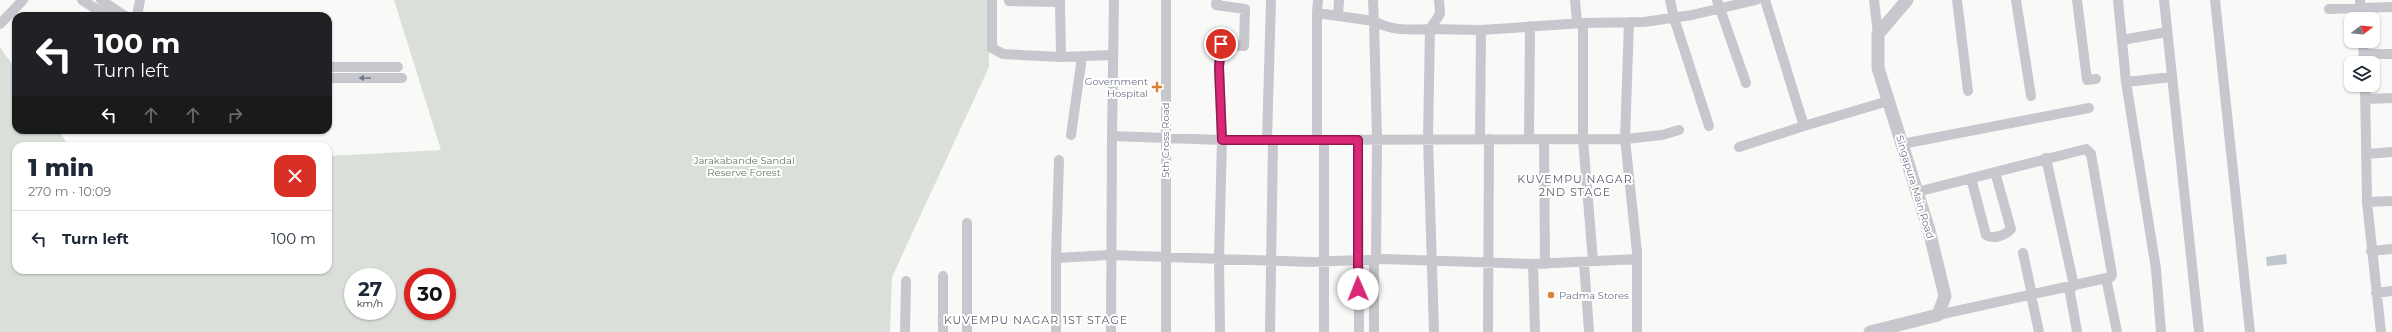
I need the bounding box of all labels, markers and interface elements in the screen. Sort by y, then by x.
north arrow [2344,12,2380,48]
map controls [2344,12,2380,92]
text: 100 m [94,26,180,60]
pin [1204,27,1238,61]
icon: left [28,28,80,80]
icon: arrive [1210,33,1232,55]
button: layers [2344,56,2380,92]
text: Turn left [94,60,169,82]
one-way arrow [358,75,371,81]
place label: Government Hospital [1085,75,1148,100]
marker: Government Hospital [1151,81,1163,93]
street label: 5th Cross Road [1159,103,1172,177]
icon: left [98,104,120,126]
icon: ahead [140,104,162,126]
icon: ahead [182,104,204,126]
icon: right [224,104,246,126]
street label: Singapura Main Road [1893,134,1937,240]
text: 1 min [28,153,94,182]
park label: Jarakabande Sandal Reserve Forest [692,154,795,179]
button: close [274,155,316,197]
district label: KUVEMPU NAGAR 2ND STAGE [1517,172,1633,199]
text: 270 m · 10:09 [28,183,111,199]
icon: left [28,228,50,250]
text: Turn left [62,229,129,248]
text: 100 m [271,229,316,248]
speed limit sign: 30 [404,268,456,320]
position arrow [1337,268,1379,310]
text: 27 [358,277,382,301]
place label: Padma Stores [1559,289,1629,302]
marker: Padma Stores [1546,290,1556,300]
text: km/h [357,297,383,310]
district label: KUVEMPU NAGAR 1ST STAGE [944,313,1128,327]

